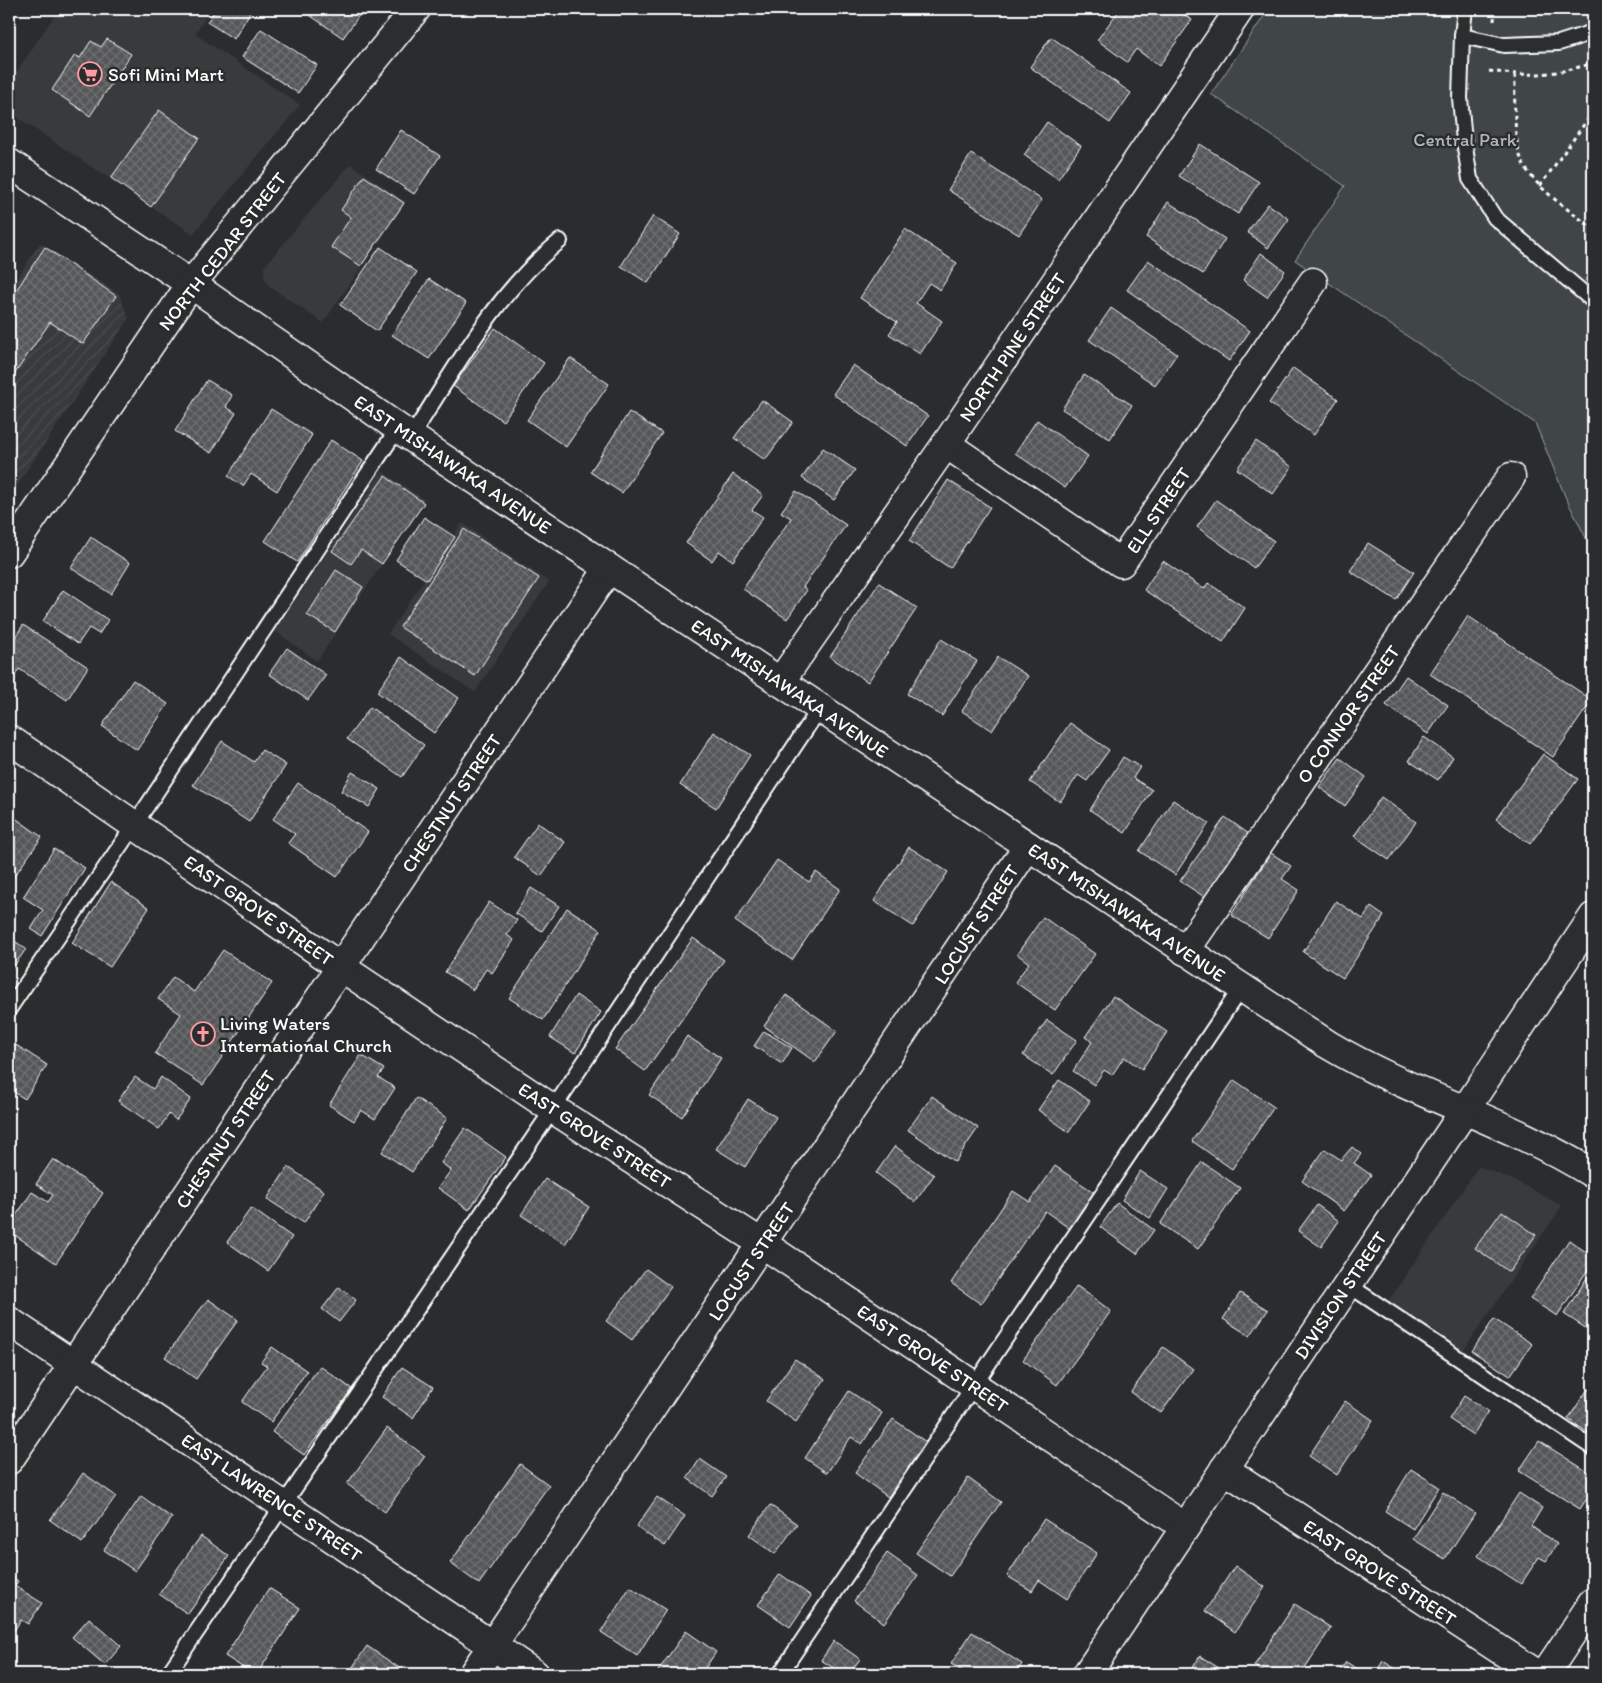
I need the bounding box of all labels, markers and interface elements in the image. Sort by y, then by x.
supermarket icon: Sofi Mini Mart [77,61,103,87]
place label: Sofi Mini Mart [108,63,224,86]
park label: Central Park [1413,128,1517,151]
street label: NORTH CEDAR STREET [153,167,292,335]
street label: NORTH PINE STREET [954,268,1071,426]
street label: EAST MISHAWAKA AVENUE [350,390,556,539]
street label: ELL STREET [1121,463,1196,558]
street label: EAST MISHAWAKA AVENUE [687,614,893,763]
street label: O CONNOR STREET [1292,640,1405,788]
street label: CHESTNUT STREET [397,729,507,877]
street label: EAST MISHAWAKA AVENUE [1024,838,1230,987]
street label: EAST GROVE STREET [179,850,338,971]
street label: LOCUST STREET [929,860,1024,988]
place label: Living Waters International Church [220,1012,392,1057]
church icon: Living Waters International Church [190,1021,216,1047]
street label: CHESTNUT STREET [171,1065,281,1213]
street label: EAST GROVE STREET [514,1077,676,1194]
street label: LOCUST STREET [703,1197,800,1325]
street label: DIVISION STREET [1289,1227,1392,1364]
street label: EAST GROVE STREET [853,1299,1013,1418]
street label: EAST LAWRENCE STREET [177,1428,367,1567]
street label: EAST GROVE STREET [1299,1514,1461,1631]

